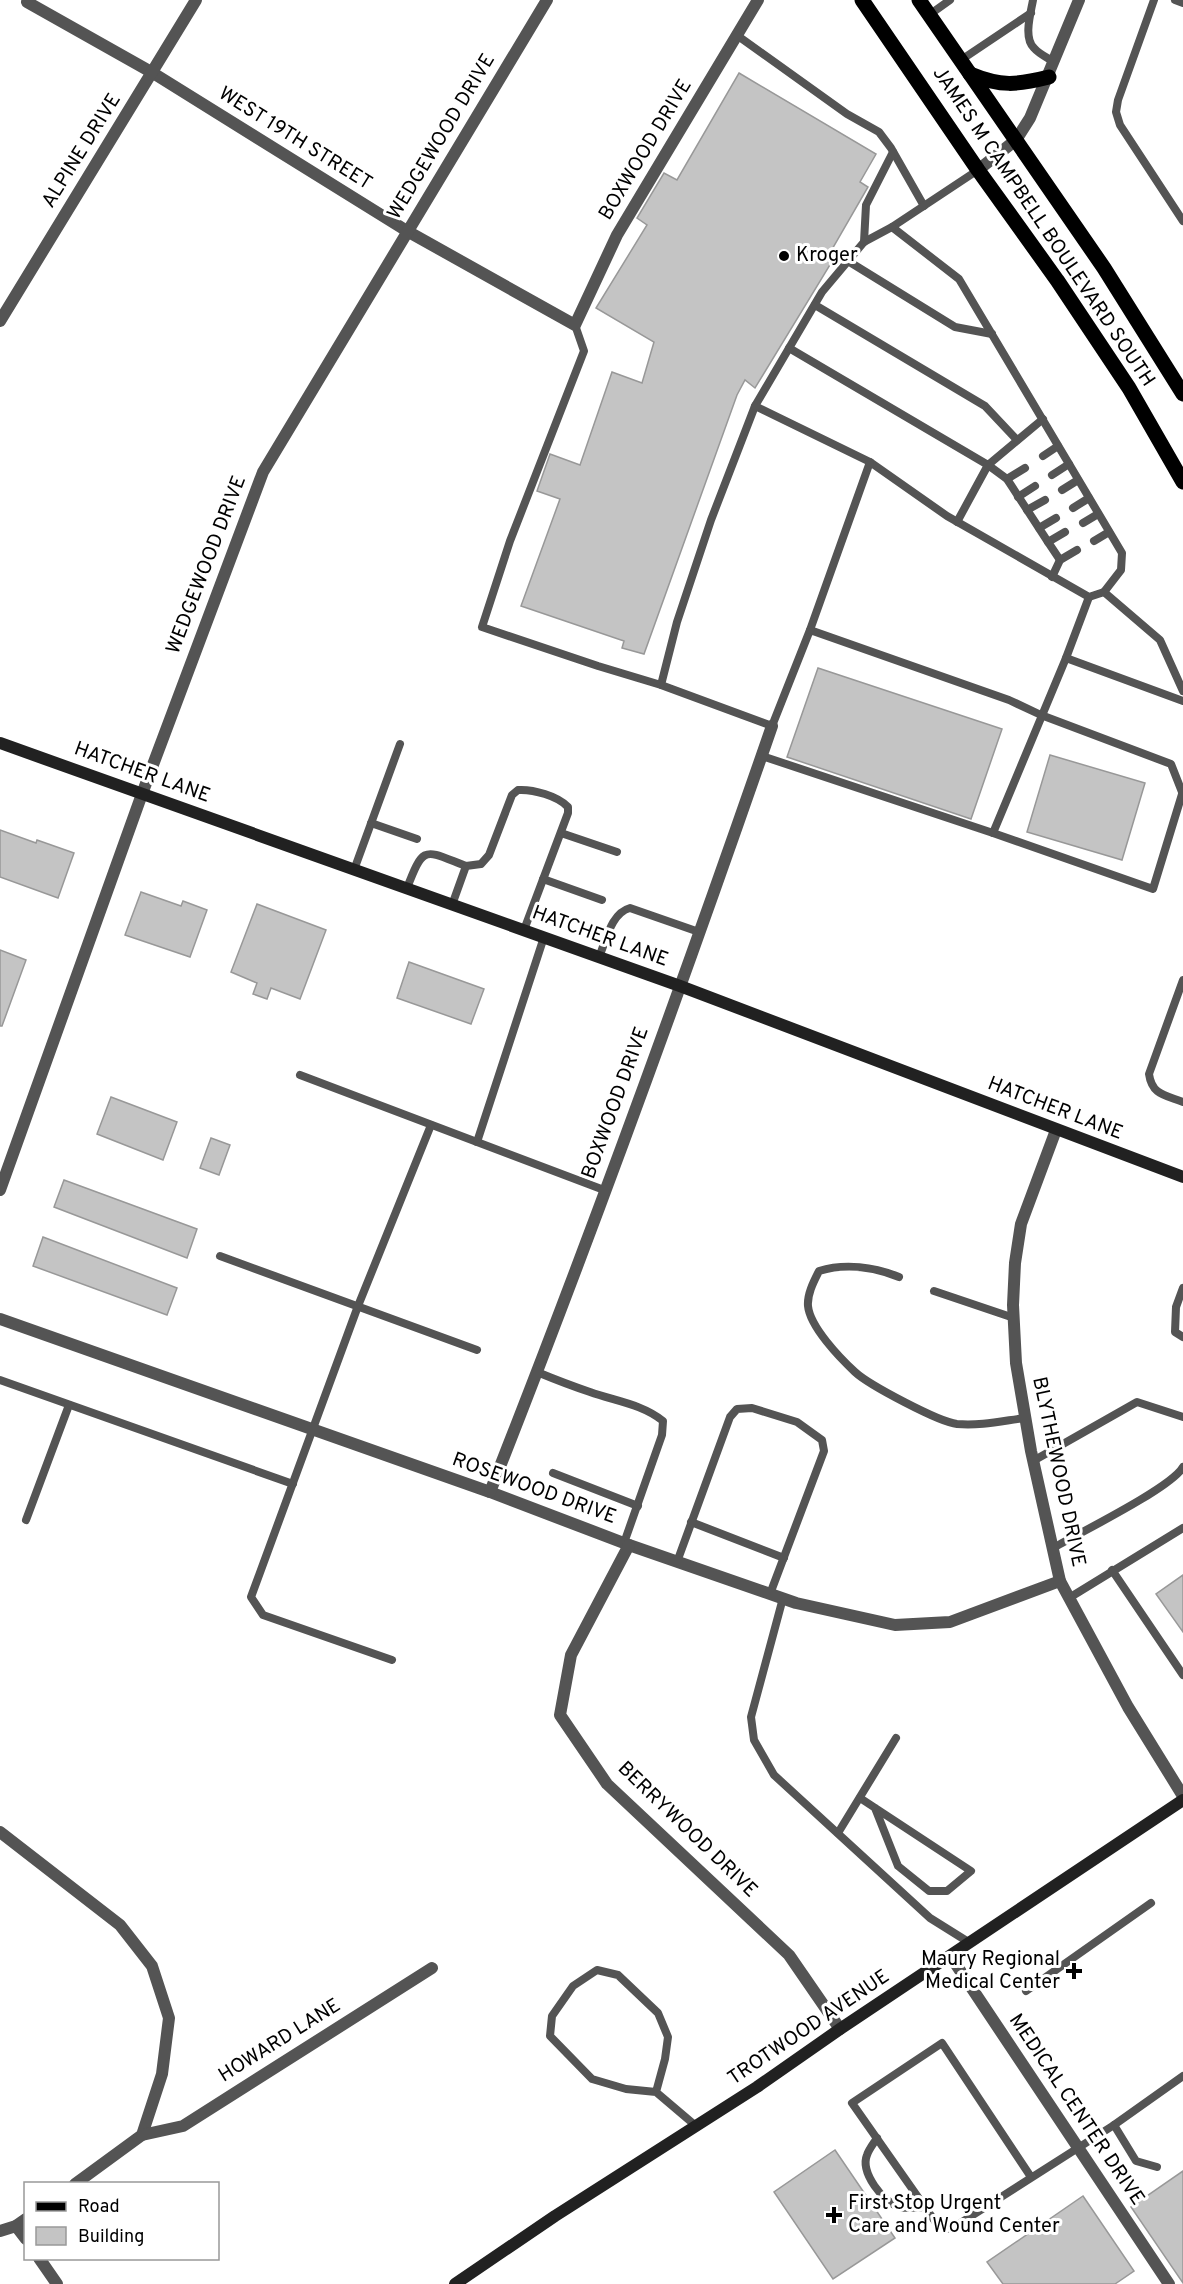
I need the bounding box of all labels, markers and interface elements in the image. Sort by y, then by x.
street label: WEDGEWOOD DRIVE [382,49,502,225]
street label: JAMES M CAMPBELL BOULEVARD SOUTH [926,62,1160,392]
street label: BOXWOOD DRIVE [594,75,698,225]
street label: WEST 19TH STREET [213,81,377,197]
street label: ALPINE DRIVE [36,89,128,213]
place label: Kroger [796,243,858,269]
marker: Kroger [777,249,791,263]
street label: WEDGEWOOD DRIVE [161,472,253,658]
street label: HATCHER LANE [70,736,214,810]
street label: HATCHER LANE [528,900,672,974]
street label: BOXWOOD DRIVE [576,1023,656,1183]
street label: HATCHER LANE [984,1071,1126,1147]
street label: BLYTHEWOOD DRIVE [1025,1375,1091,1569]
street label: ROSEWOOD DRIVE [448,1447,620,1531]
street label: BERRYWOOD DRIVE [611,1756,763,1904]
place label: Maury Regional Medical Center [921,1947,1060,1996]
marker: Maury Regional Medical Center [1065,1962,1083,1980]
street label: TROTWOOD AVENUE [723,1964,895,2092]
street label: HOWARD LANE [214,1993,346,2089]
street label: MEDICAL CENTER DRIVE [1002,2009,1150,2211]
legend [24,2182,219,2260]
place label: First Stop Urgent Care and Wound Center [848,2191,1060,2240]
text: Road [78,2196,120,2219]
marker: First Stop Urgent Care and Wound Center [825,2206,843,2224]
text: Building [78,2226,144,2249]

